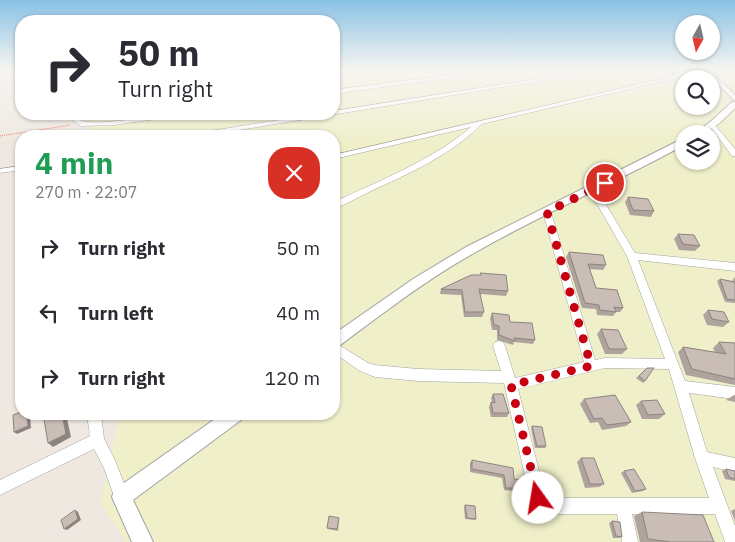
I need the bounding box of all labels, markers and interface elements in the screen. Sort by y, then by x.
north arrow [675,15,720,60]
map controls [675,15,720,170]
text: 50 m [118,30,200,76]
icon: right [35,35,100,100]
button: search [675,70,720,115]
text: Turn right [118,74,213,103]
button: layers [675,125,720,170]
text: 4 min [35,143,113,182]
button: close [268,147,320,199]
pin [584,162,626,204]
icon: arrive [591,169,619,197]
text: 270 m · 22:07 [35,182,137,202]
icon: right [35,234,63,262]
text: Turn right [78,236,165,260]
text: 50 m [276,236,320,260]
icon: left [35,299,63,327]
text: Turn left [78,301,154,325]
text: 40 m [276,301,320,325]
icon: right [35,364,63,392]
text: Turn right [78,366,165,390]
text: 120 m [265,366,320,390]
position arrow [511,471,563,523]

